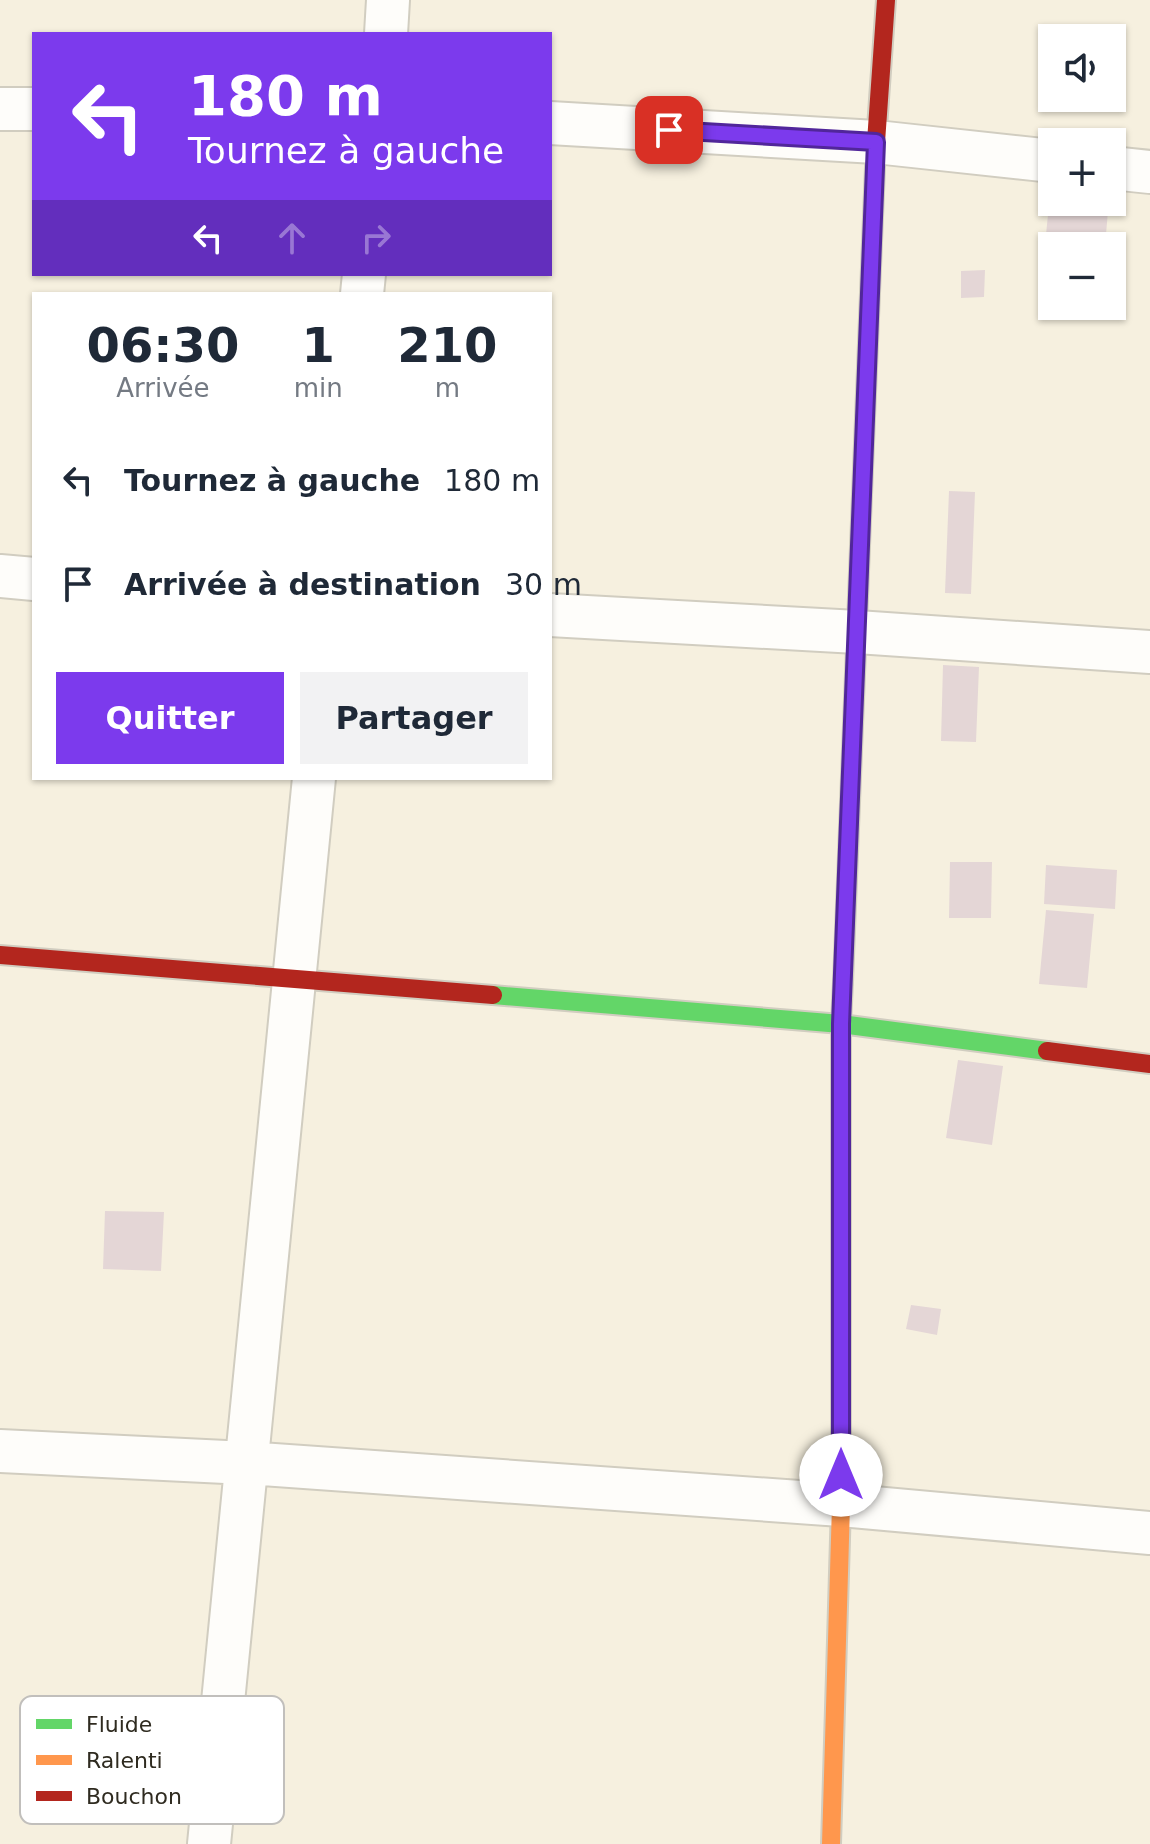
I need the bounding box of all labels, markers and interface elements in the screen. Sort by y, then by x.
map controls [1038,24,1126,320]
button: sound [1038,24,1126,112]
text: 180 m [188,63,383,128]
icon: left [56,64,160,168]
pin [635,96,703,164]
icon: arrive [647,108,691,152]
button: + [1038,128,1126,216]
text: Tournez à gauche [188,130,504,171]
icon: left [186,216,230,260]
icon: ahead [270,216,314,260]
icon: right [354,216,398,260]
button: − [1038,232,1126,320]
text: 06:30 [86,317,239,373]
text: 1 [302,317,335,373]
text: 210 [397,317,497,373]
text: Arrivée [116,373,210,403]
text: min [294,373,343,403]
text: m [435,373,460,403]
icon: left [56,458,100,502]
text: Tournez à gauche [124,463,420,498]
text: 180 m [444,463,540,498]
icon: arrive [56,562,100,606]
text: Arrivée à destination [124,567,481,602]
text: 30 m [505,567,582,602]
button: Quitter [56,672,284,764]
button: Partager [300,672,528,764]
position arrow [799,1433,883,1517]
legend [20,1696,284,1824]
text: Fluide [86,1712,152,1737]
text: Ralenti [86,1748,163,1773]
text: Bouchon [86,1784,182,1809]

